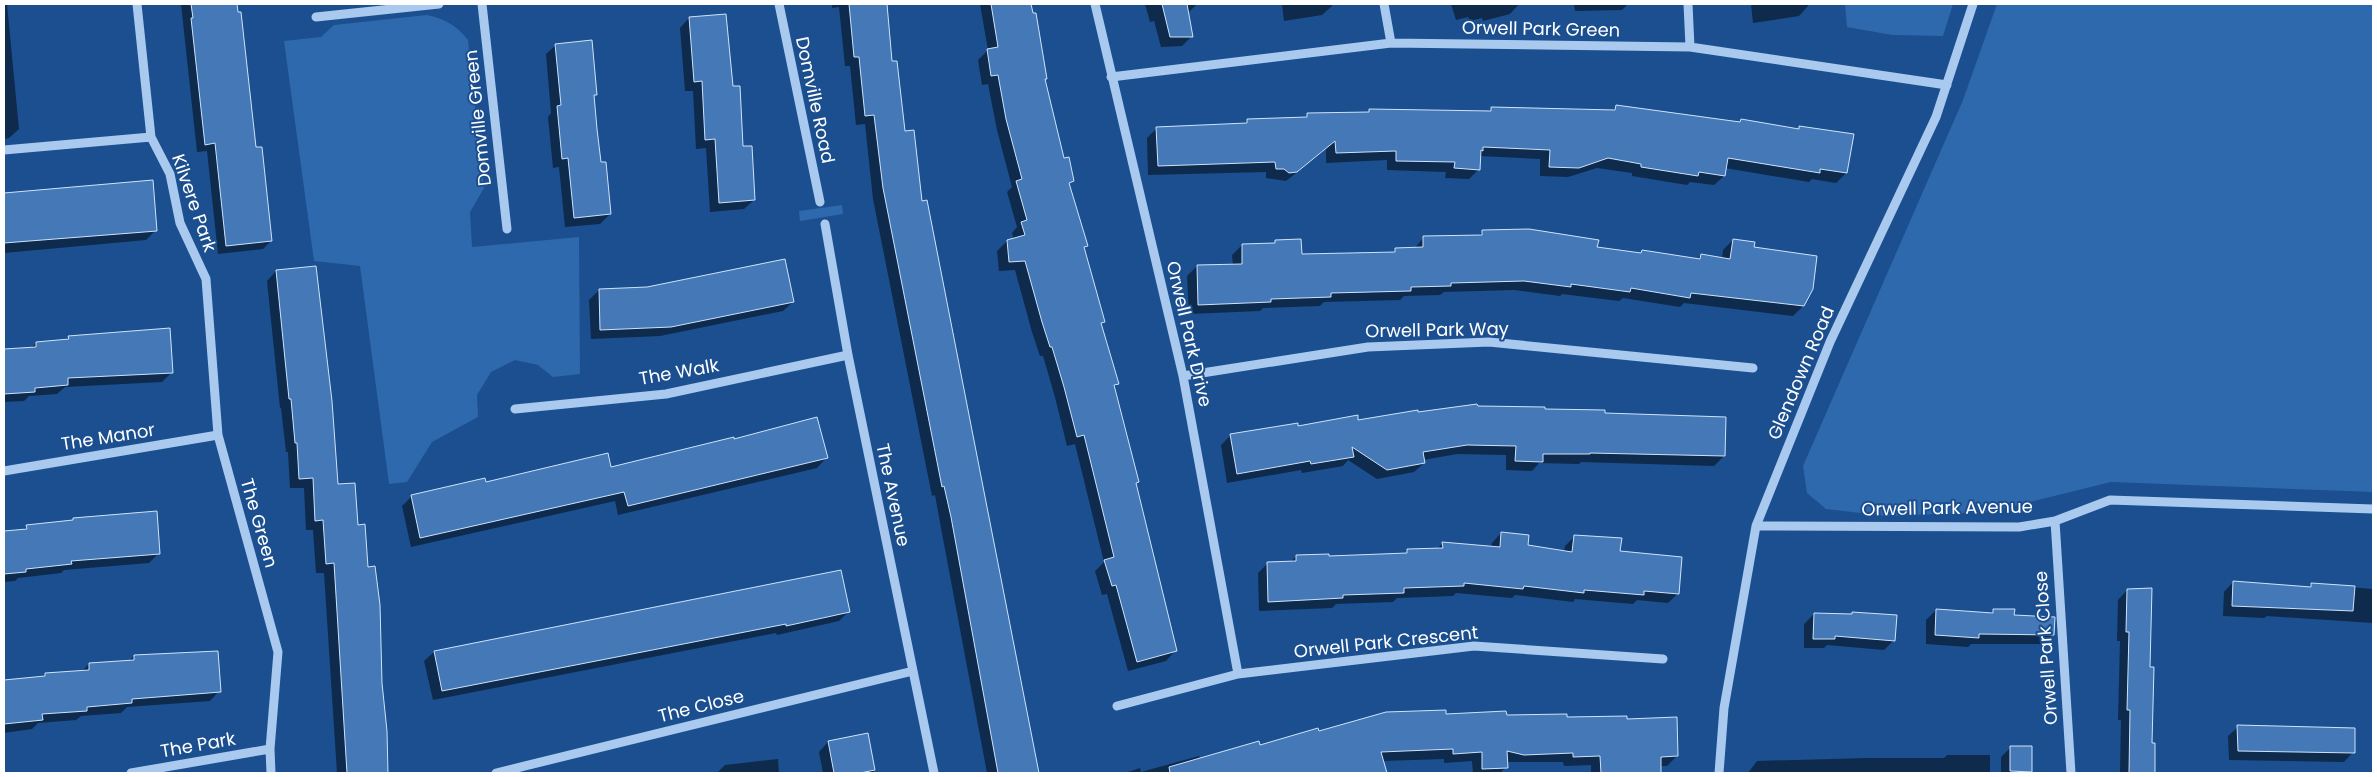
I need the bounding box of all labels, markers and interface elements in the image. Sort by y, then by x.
street label: Orwell Park Green [1462,15,1620,42]
street label: Domville Road [790,34,841,166]
street label: Domville Green [458,49,497,187]
street label: Kilvere Park [166,150,223,256]
street label: Orwell Park Drive [1161,259,1218,409]
street label: Glendown Road [1761,302,1840,443]
street label: Orwell Park Way [1365,316,1509,343]
street label: The Walk [637,352,722,391]
street label: The Manor [59,417,157,456]
street label: The Avenue [870,441,917,549]
street label: The Green [235,475,284,570]
street label: Orwell Park Avenue [1861,494,2033,521]
street label: Orwell Park Close [2028,570,2063,726]
street label: Orwell Park Crescent [1293,619,1479,664]
street label: The Close [655,683,746,728]
street label: The Park [158,725,238,763]

